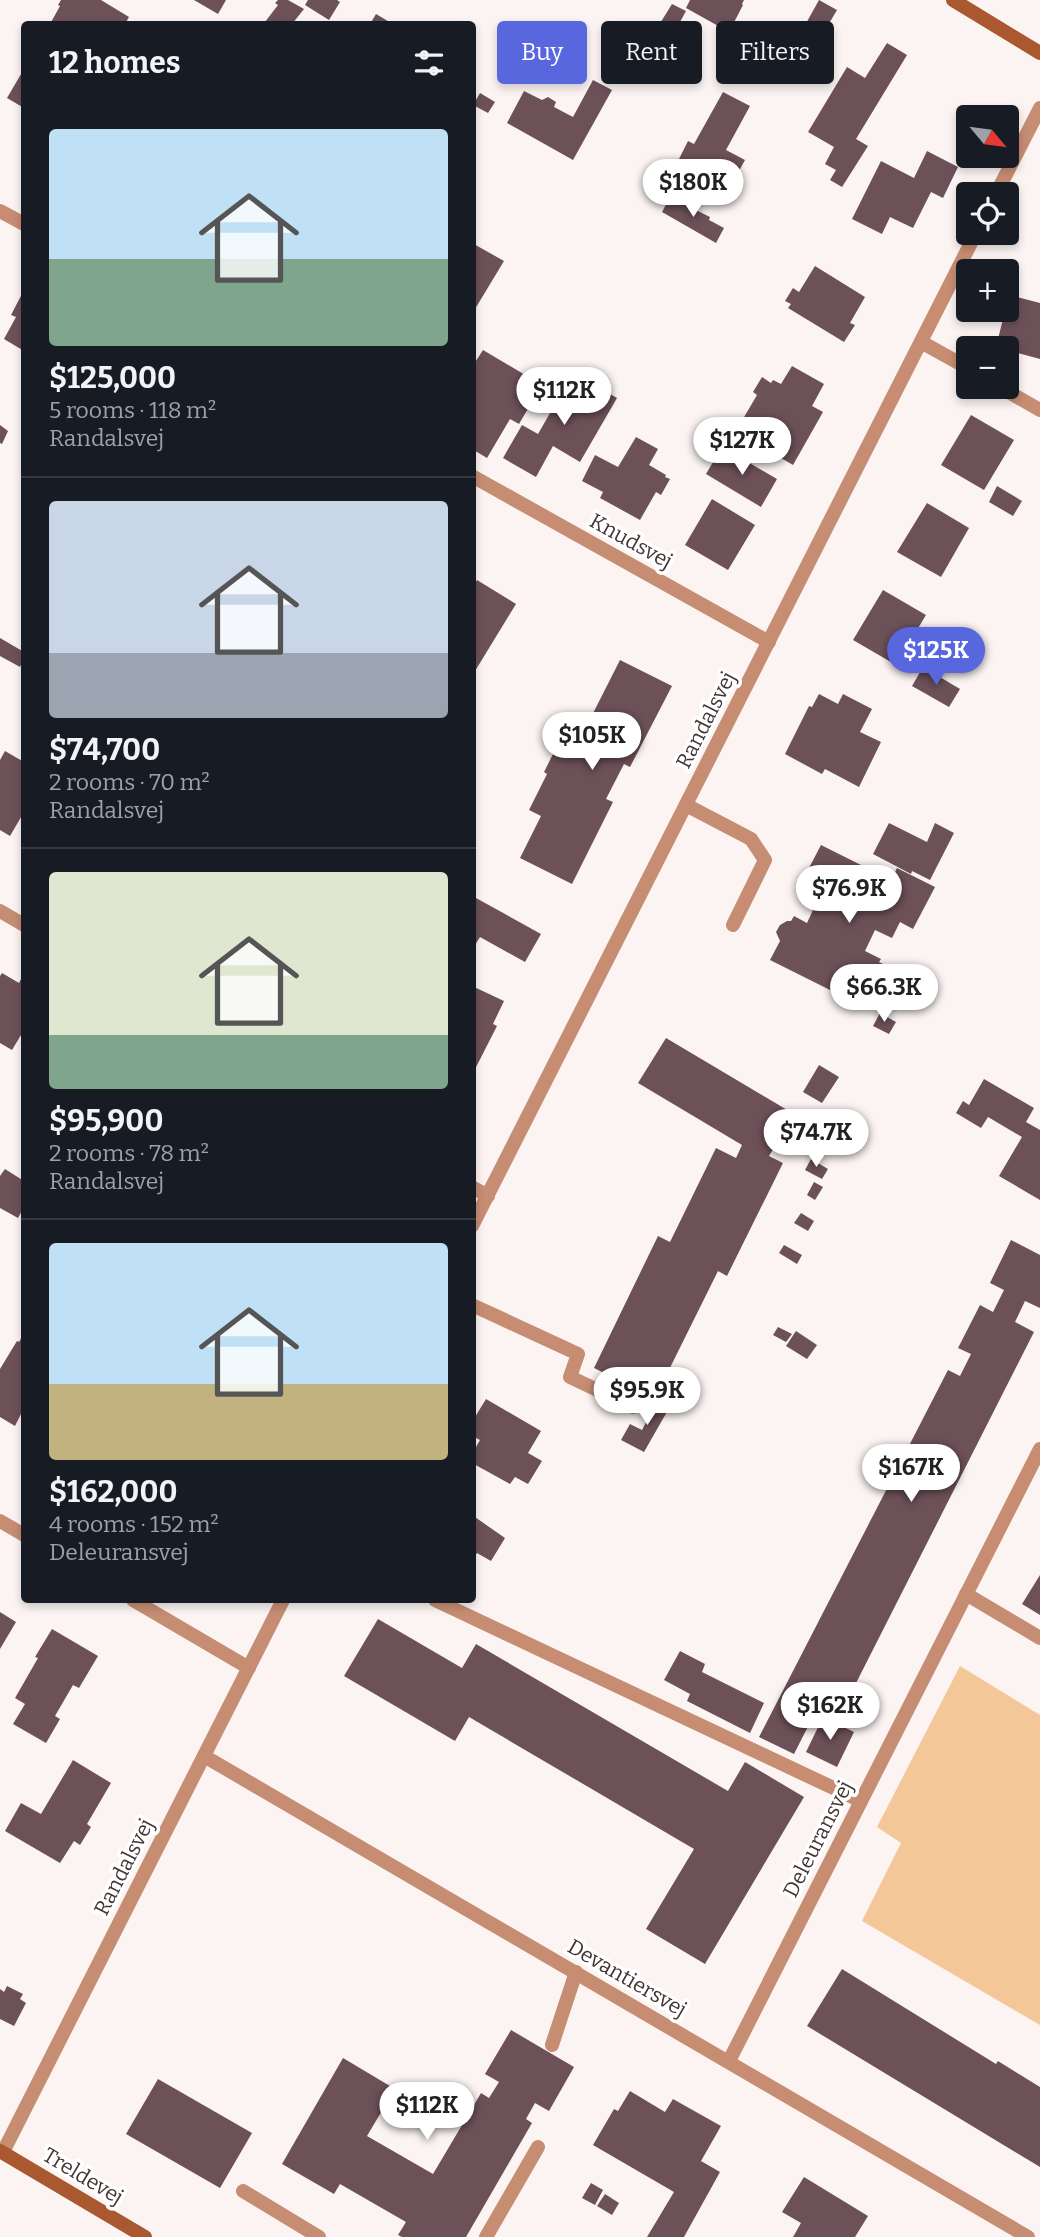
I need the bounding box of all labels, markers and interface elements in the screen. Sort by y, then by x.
chip: Buy [497,21,587,84]
chip: Rent [601,21,702,84]
chip: Filters [716,21,834,84]
icon: filters [410,44,448,82]
text: 12 homes [49,45,180,81]
north arrow [956,105,1018,168]
map controls [956,105,1019,399]
pin: $180K [644,160,742,219]
text: $180K [659,168,727,196]
icon: home [186,175,312,301]
button: locate [956,182,1019,245]
button: + [956,259,1019,322]
button: − [956,336,1019,399]
text: $125,000 [49,360,176,396]
pin: $112K [515,368,613,427]
text: $112K [532,376,596,404]
text: 5 rooms · 118 m² [49,396,216,424]
pin: $127K [693,418,791,477]
text: Randalsvej [49,424,164,452]
text: $127K [709,426,775,454]
street label: Knudsvej [585,508,677,574]
icon: home [186,547,312,673]
pin: $125K [887,628,985,687]
text: $125K [903,636,969,664]
street label: Randalsvej [671,667,741,773]
pin: $105K [543,712,641,772]
text: $105K [558,721,626,749]
text: $74,700 [49,732,160,768]
text: 2 rooms · 70 m² [49,768,210,796]
text: Randalsvej [49,796,164,824]
pin: $76.9K [792,866,906,925]
text: $76.9K [812,874,886,902]
icon: home [186,918,312,1044]
pin: $66.3K [827,964,941,1024]
text: $66.3K [846,973,922,1001]
text: $95,900 [49,1103,163,1139]
pin: $74.7K [759,1110,873,1169]
text: $74.7K [780,1118,852,1146]
text: 2 rooms · 78 m² [49,1139,209,1167]
text: Randalsvej [49,1167,164,1195]
icon: home [186,1289,312,1415]
pin: $95.9K [590,1368,704,1427]
text: $95.9K [610,1376,684,1404]
pin: $167K [862,1444,960,1504]
text: $167K [878,1453,944,1481]
text: $162,000 [49,1474,178,1510]
text: 4 rooms · 152 m² [49,1510,219,1538]
text: Deleuransvej [49,1538,189,1566]
pin: $162K [781,1682,879,1742]
text: $162K [797,1691,863,1719]
street label: Deleuransvej [777,1776,859,1902]
street label: Randalsvej [89,1814,159,1920]
street label: Devantiersvej [563,1933,691,2023]
pin: $112K [378,2082,476,2142]
text: $112K [395,2091,459,2119]
street label: Treldevej [38,2142,128,2210]

